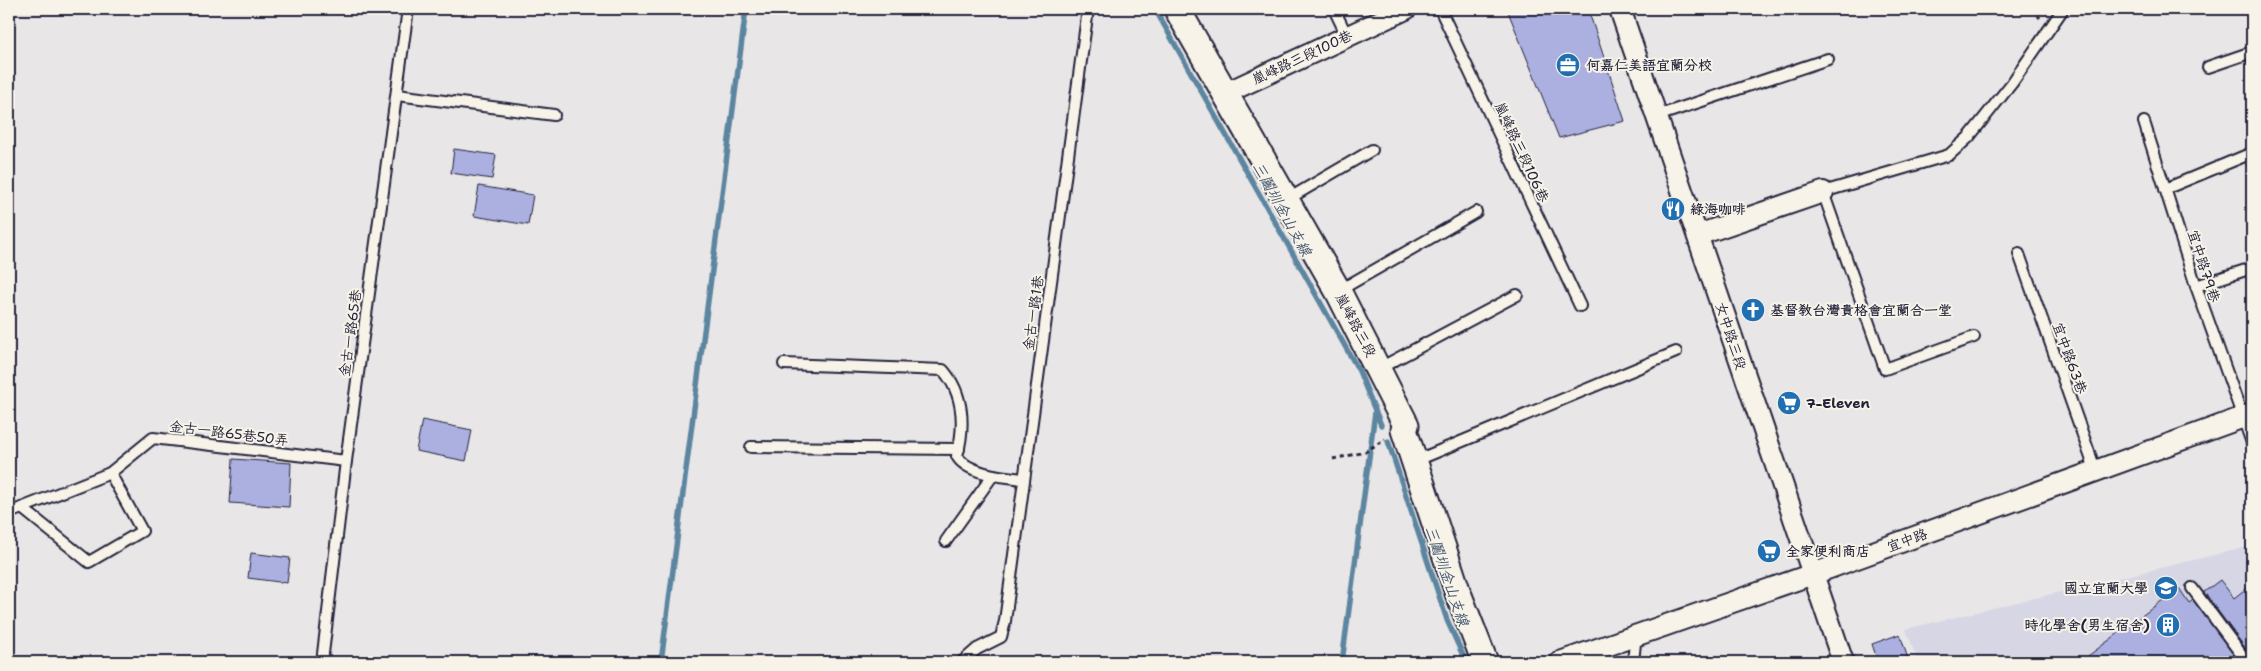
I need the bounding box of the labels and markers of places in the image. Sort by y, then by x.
office icon: 何嘉仁美語宜蘭分校 [1555,52,1581,78]
place label: 何嘉仁美語宜蘭分校 [1586,56,1712,74]
restaurant icon: 綠海咖啡 [1660,196,1686,222]
place label: 綠海咖啡 [1690,200,1746,218]
church icon: 基督教台灣貴格會宜蘭合一堂 [1740,297,1766,323]
place label: 基督教台灣貴格會宜蘭合一堂 [1770,301,1952,319]
supermarket icon: 7-Eleven [1776,390,1802,416]
place label: 7-Eleven [1806,394,1870,412]
supermarket icon: 全家便利商店 [1756,538,1782,564]
place label: 全家便利商店 [1786,542,1870,560]
school or university icon: 國立宜蘭大學 [2153,575,2179,601]
place label: 國立宜蘭大學 [2064,579,2148,597]
building icon: 時化學舍(男生宿舍) [2155,612,2181,638]
place label: 時化學舍(男生宿舍) [2025,616,2150,634]

